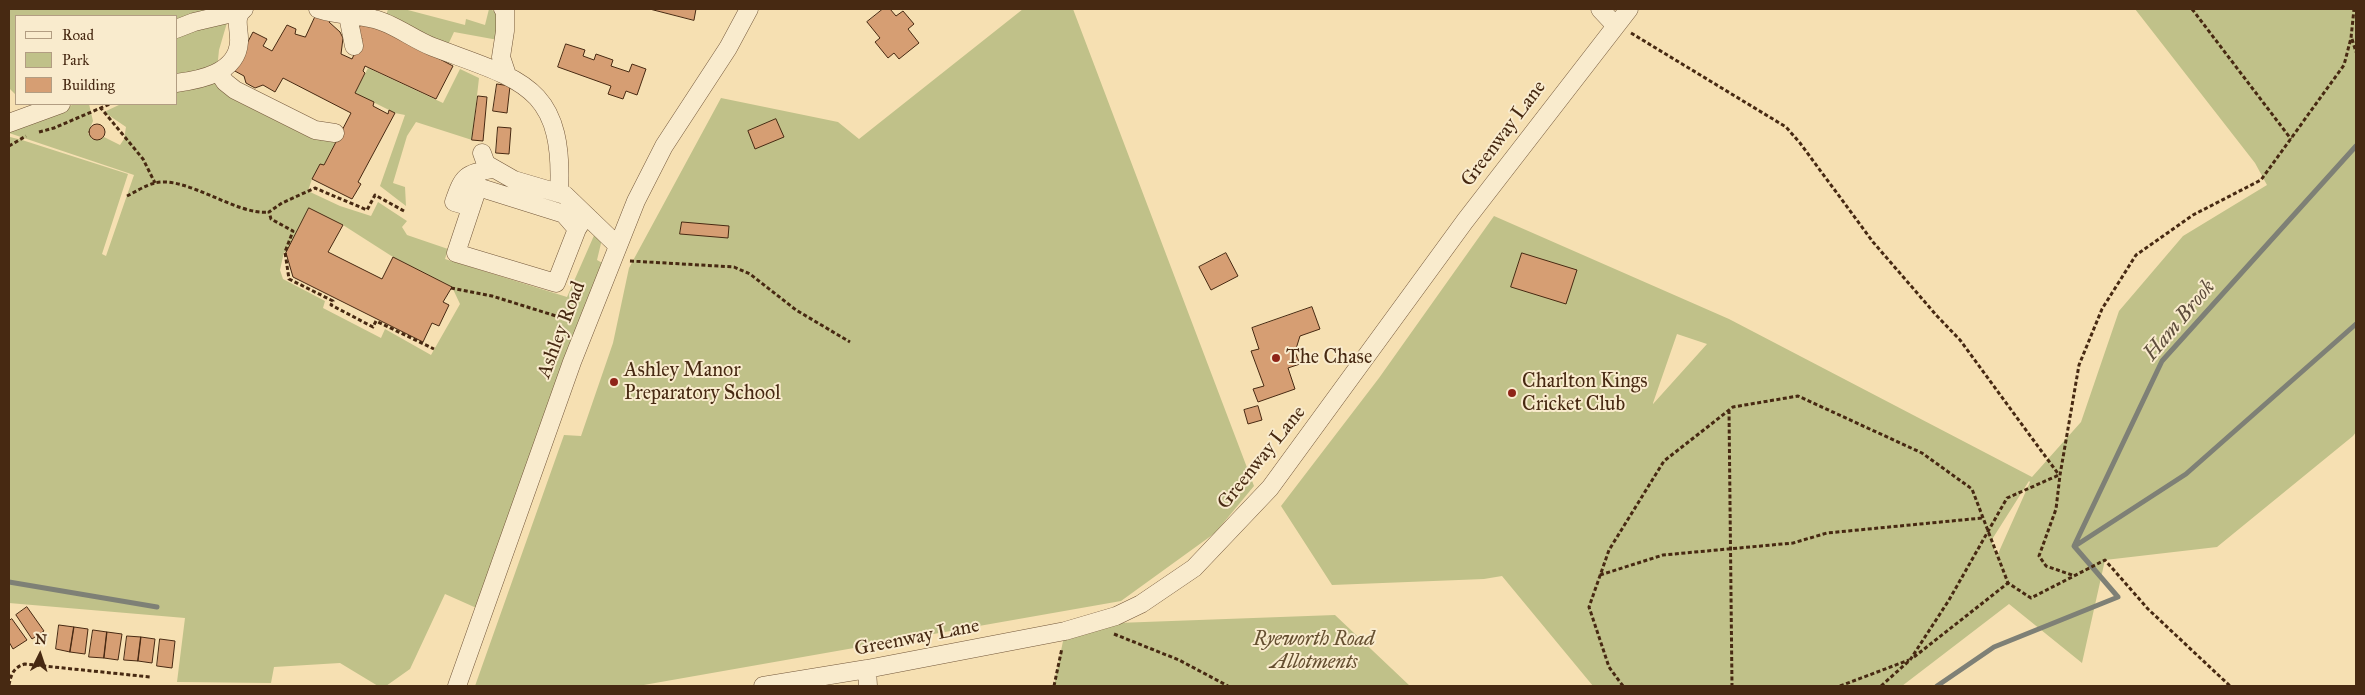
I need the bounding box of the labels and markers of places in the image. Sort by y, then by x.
place label: The Chase [1286,346,1372,370]
marker: The Chase [1270,352,1282,364]
place label: Ashley Manor Preparatory School [624,359,781,406]
place label: Charlton Kings Cricket Club [1522,370,1647,417]
marker: Ashley Manor Preparatory School [608,376,620,388]
marker: Charlton Kings Cricket Club [1506,387,1518,399]

